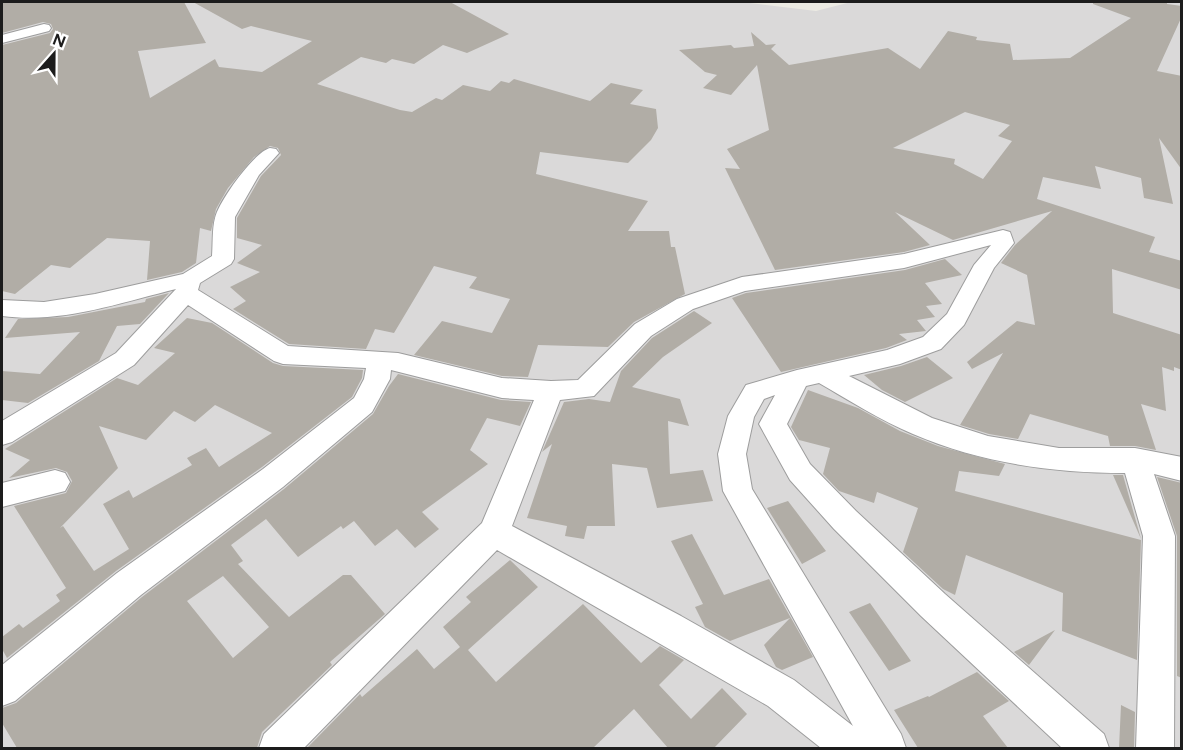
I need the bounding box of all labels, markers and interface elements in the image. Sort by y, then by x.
north arrow [24,24,84,84]
text: N [50,29,68,52]

